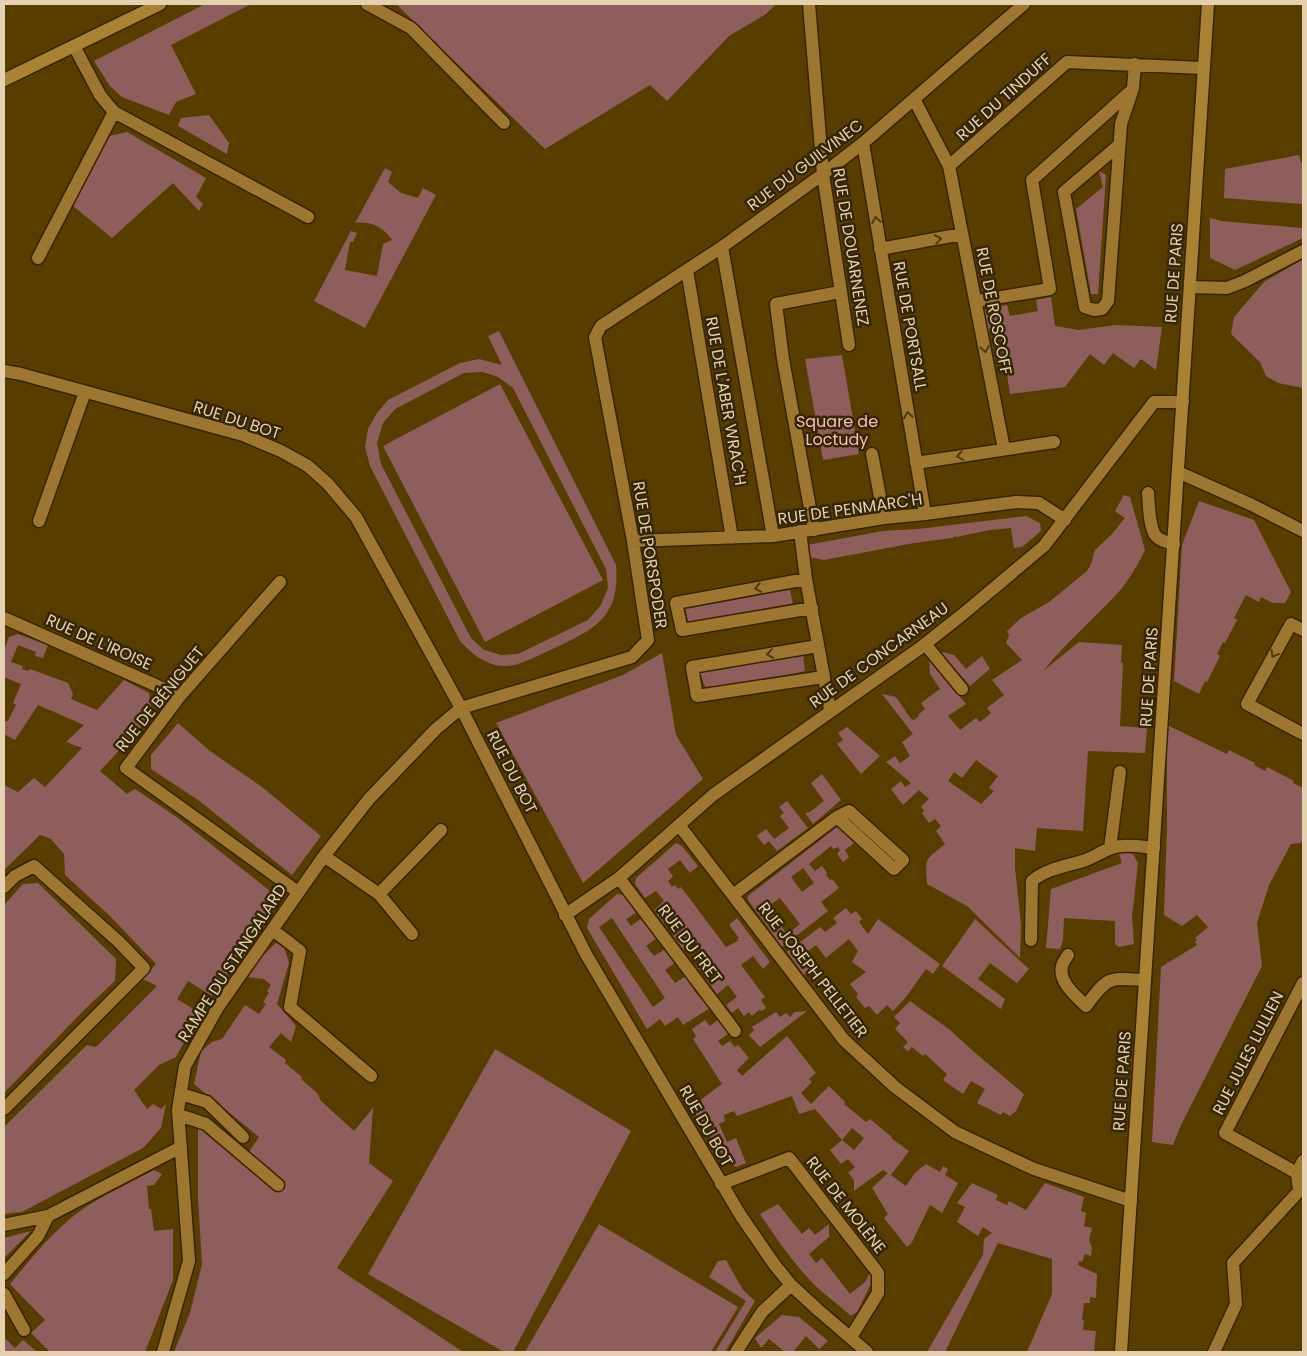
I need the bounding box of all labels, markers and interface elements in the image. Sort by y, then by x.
street label: RUE DU TINDUFF [951,48,1057,146]
street label: RUE DU GUILVINEC [742,114,868,216]
street label: RUE DE DOUARNENEZ [827,166,875,328]
one-way arrow [871,216,881,225]
street label: RUE DE PARIS [1159,222,1189,324]
one-way arrow [934,234,943,244]
street label: RUE DE ROSCOFF [970,245,1018,377]
street label: RUE DE PORTSALL [887,259,933,393]
street label: RUE DE L'ABER WRAC'H [700,315,752,487]
one-way arrow [980,345,990,354]
street label: RUE DU BOT [190,395,284,445]
park label: Square de Loctudy [796,410,878,451]
one-way arrow [904,411,914,420]
one-way arrow [956,451,964,461]
street label: RUE DE PORSPODER [627,480,673,630]
street label: RUE DE PENMARC'H [776,487,924,531]
one-way arrow [754,582,763,592]
street label: RUE DE CONCARNEAU [805,597,953,713]
street label: RUE DE L'IROISE [42,608,156,676]
street label: RUE DE PARIS [1134,626,1164,728]
street label: RUE DE BÉNIGUET [110,641,210,757]
one-way arrow [766,649,775,659]
one-way arrow [1270,649,1280,658]
street label: RUE DU BOT [481,726,543,818]
street label: RAMPE DU STANGALARD [172,879,292,1047]
street label: RUE JOSEPH PELLETIER [753,897,873,1043]
street label: RUE DU FRET [653,900,728,989]
street label: RUE JULES LULLIEN [1207,987,1289,1119]
street label: RUE DE PARIS [1107,1030,1137,1132]
street label: RUE DU BOT [673,1081,739,1171]
street label: RUE DE MOLÈNE [801,1152,891,1258]

